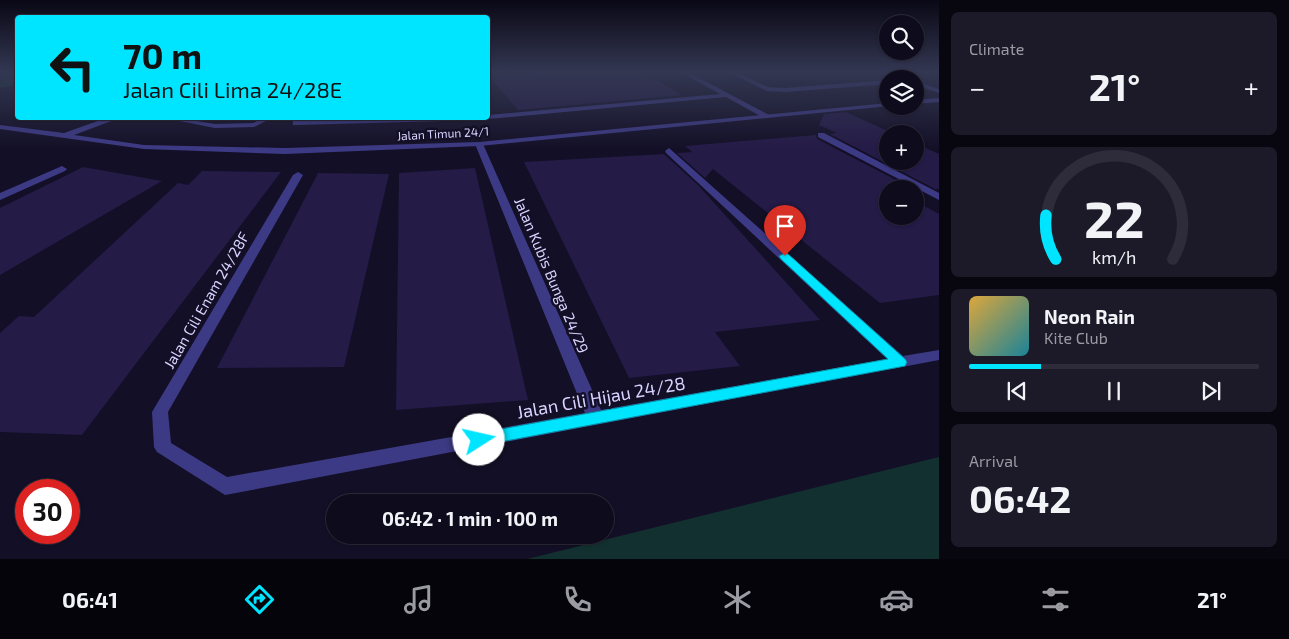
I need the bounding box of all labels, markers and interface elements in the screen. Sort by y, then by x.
map controls [879,15,924,225]
button: search [879,15,924,60]
text: 70 m [123,34,202,76]
icon: left [40,35,105,100]
text: Climate [969,39,1024,58]
text: 21° [1089,63,1140,109]
button: layers [879,70,924,115]
text: − [969,70,985,104]
text: + [1244,70,1259,104]
text: Jalan Cili Lima 24/28E [123,76,342,102]
street label: Jalan Timun 24/1 [397,124,489,142]
button: + [879,125,924,170]
button: − [879,180,924,225]
text: 22 [1084,186,1144,248]
street label: Jalan Kubis Bunga 24/29 [511,194,593,356]
pin [764,205,806,256]
icon: arrive [771,212,799,240]
street label: Jalan Cili Enam 24/28F [160,228,252,372]
text: km/h [1092,246,1136,268]
text: Neon Rain [1044,305,1135,328]
text: Kite Club [1044,328,1108,347]
street label: Jalan Cili Hijau 24/28 [515,371,687,423]
icon: previous [1003,377,1031,405]
icon: pause [1100,377,1128,405]
icon: next [1197,377,1225,405]
position arrow [452,413,504,465]
text: Arrival [969,451,1018,470]
text: 06:42 [969,475,1071,521]
speed limit sign: 30 [15,479,80,544]
text: 06:42 · 1 min · 100 m [382,507,558,530]
icon: directions [242,582,277,617]
icon: music [401,582,436,617]
icon: phone [560,582,595,617]
icon: climate [720,582,755,617]
icon: car [879,582,914,617]
icon: filters [1038,582,1073,617]
text: 06:41 [62,586,118,612]
text: 21° [1197,586,1227,612]

